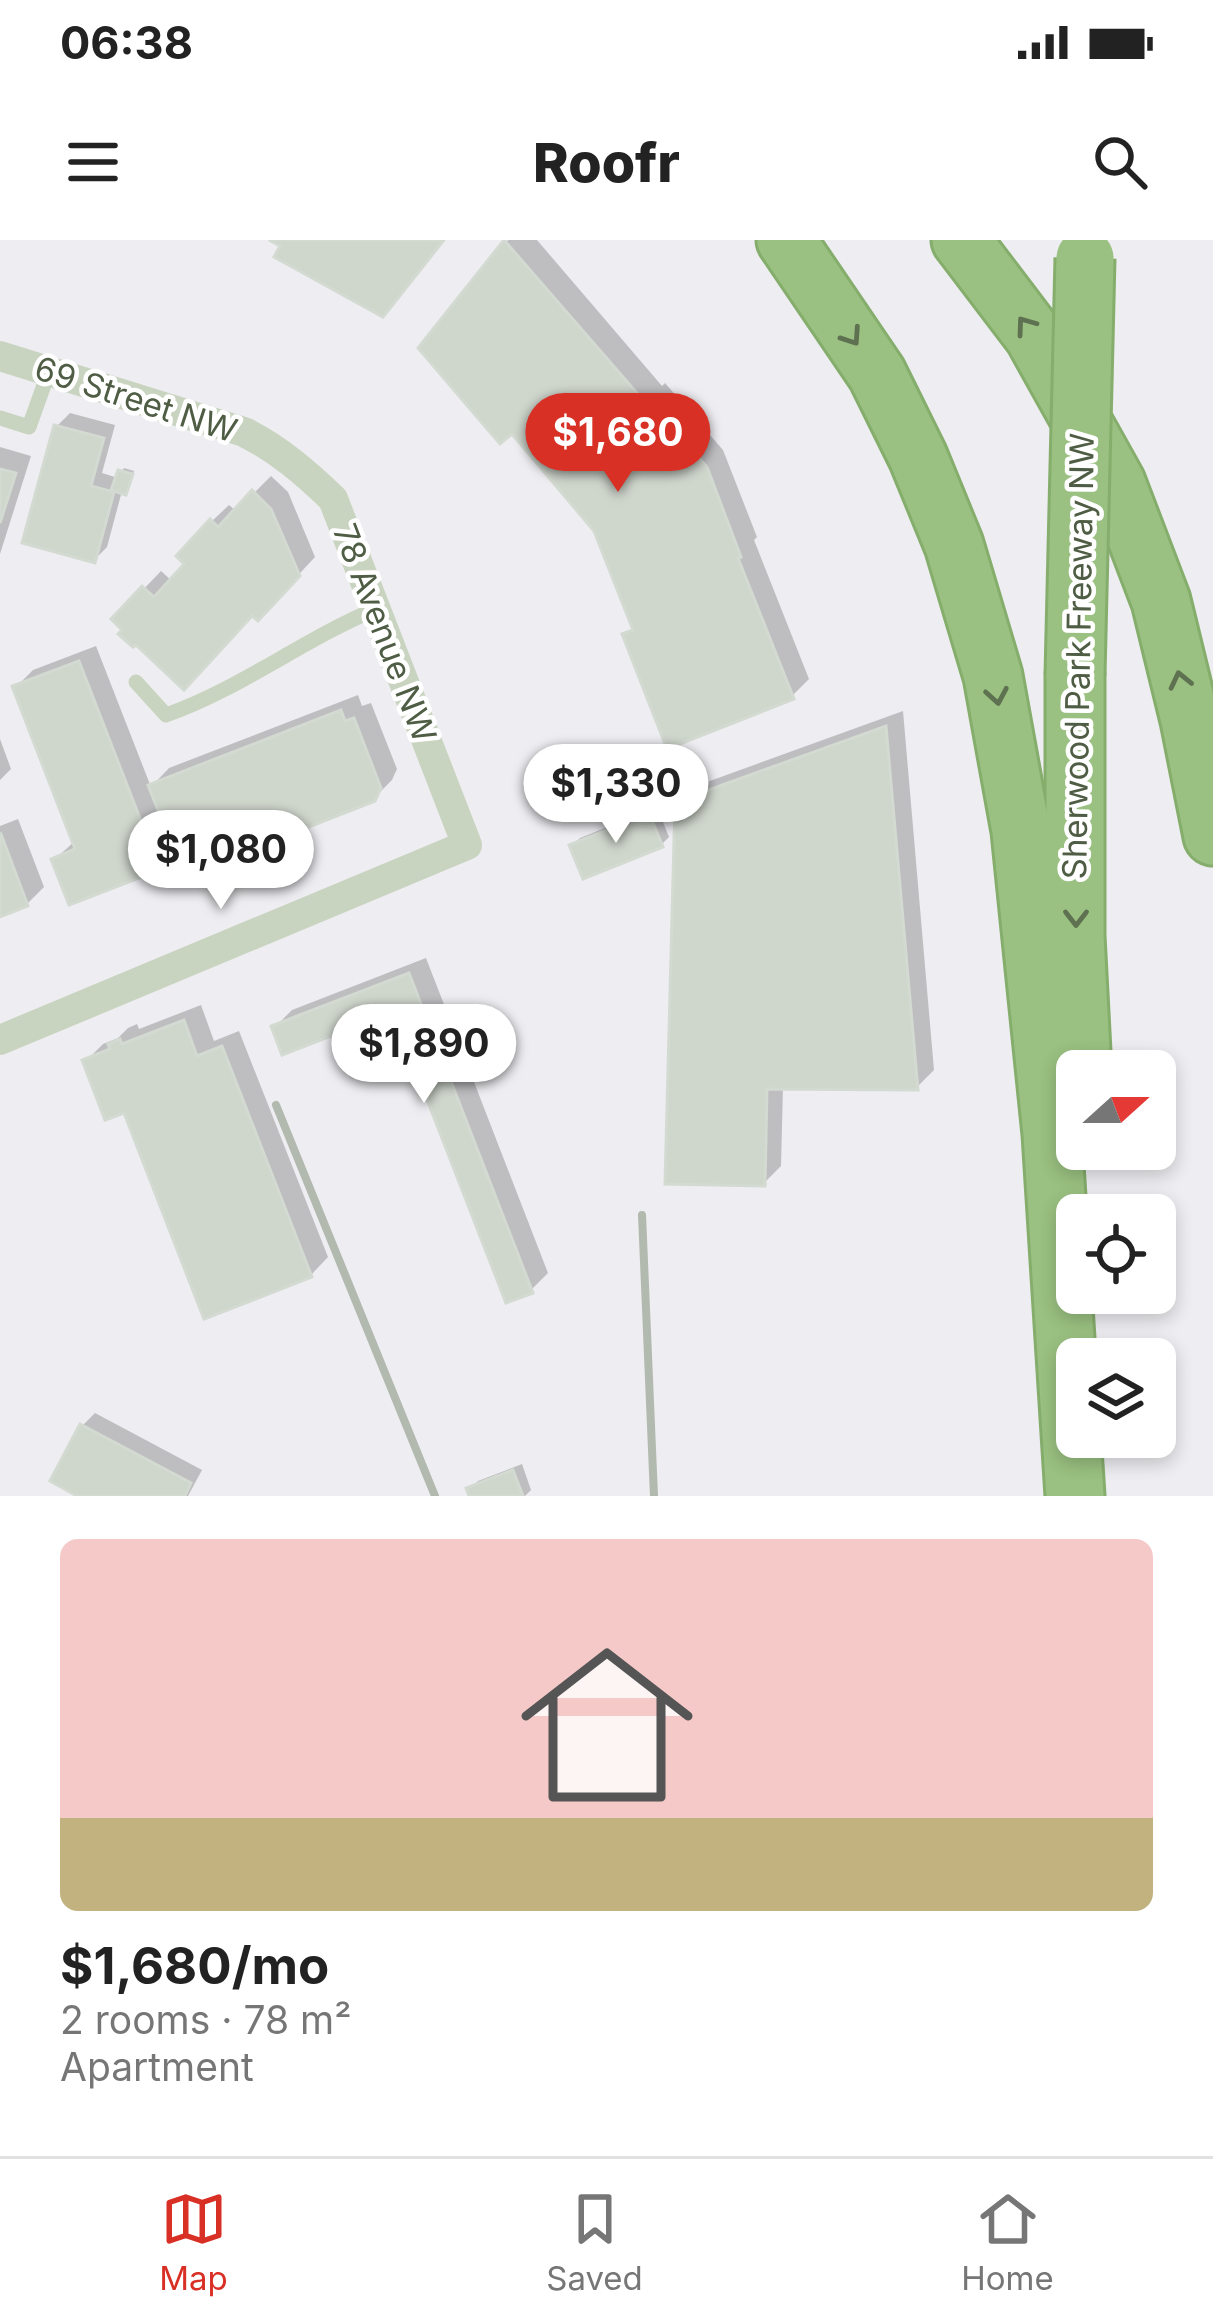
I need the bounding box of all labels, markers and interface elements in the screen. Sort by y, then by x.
text: 06:38 [60,15,193,70]
icon: menu [60,129,126,195]
icon: search [1087,129,1153,195]
text: Roofr [533,130,680,195]
one-way arrow [1018,317,1040,339]
one-way arrow [837,324,859,346]
street label: 69 Street NW [30,348,242,450]
pin: $1,680 [520,393,716,495]
text: $1,680 [552,408,684,455]
street label: Sherwood Park Freeway NW [1054,432,1102,880]
street label: 78 Avenue NW [325,518,445,748]
one-way arrow [1169,671,1194,691]
one-way arrow [983,686,1008,706]
pin: $1,330 [518,744,714,846]
text: $1,330 [550,759,682,806]
pin: $1,080 [123,810,319,912]
text: $1,080 [155,825,287,872]
one-way arrow [1062,909,1088,928]
pin: $1,890 [326,1004,522,1106]
text: $1,890 [358,1019,490,1066]
north arrow [1056,1050,1176,1170]
map controls [1056,1050,1176,1458]
button: locate [1056,1194,1176,1314]
button: layers [1056,1338,1176,1458]
icon: home [499,1617,715,1833]
text: $1,680/mo [60,1935,329,1996]
text: 2 rooms · 78 m² [60,1996,352,2043]
text: Apartment [60,2043,254,2090]
tab: Map [159,2186,228,2298]
tab: Saved [546,2186,643,2298]
tab: Home [961,2186,1054,2298]

